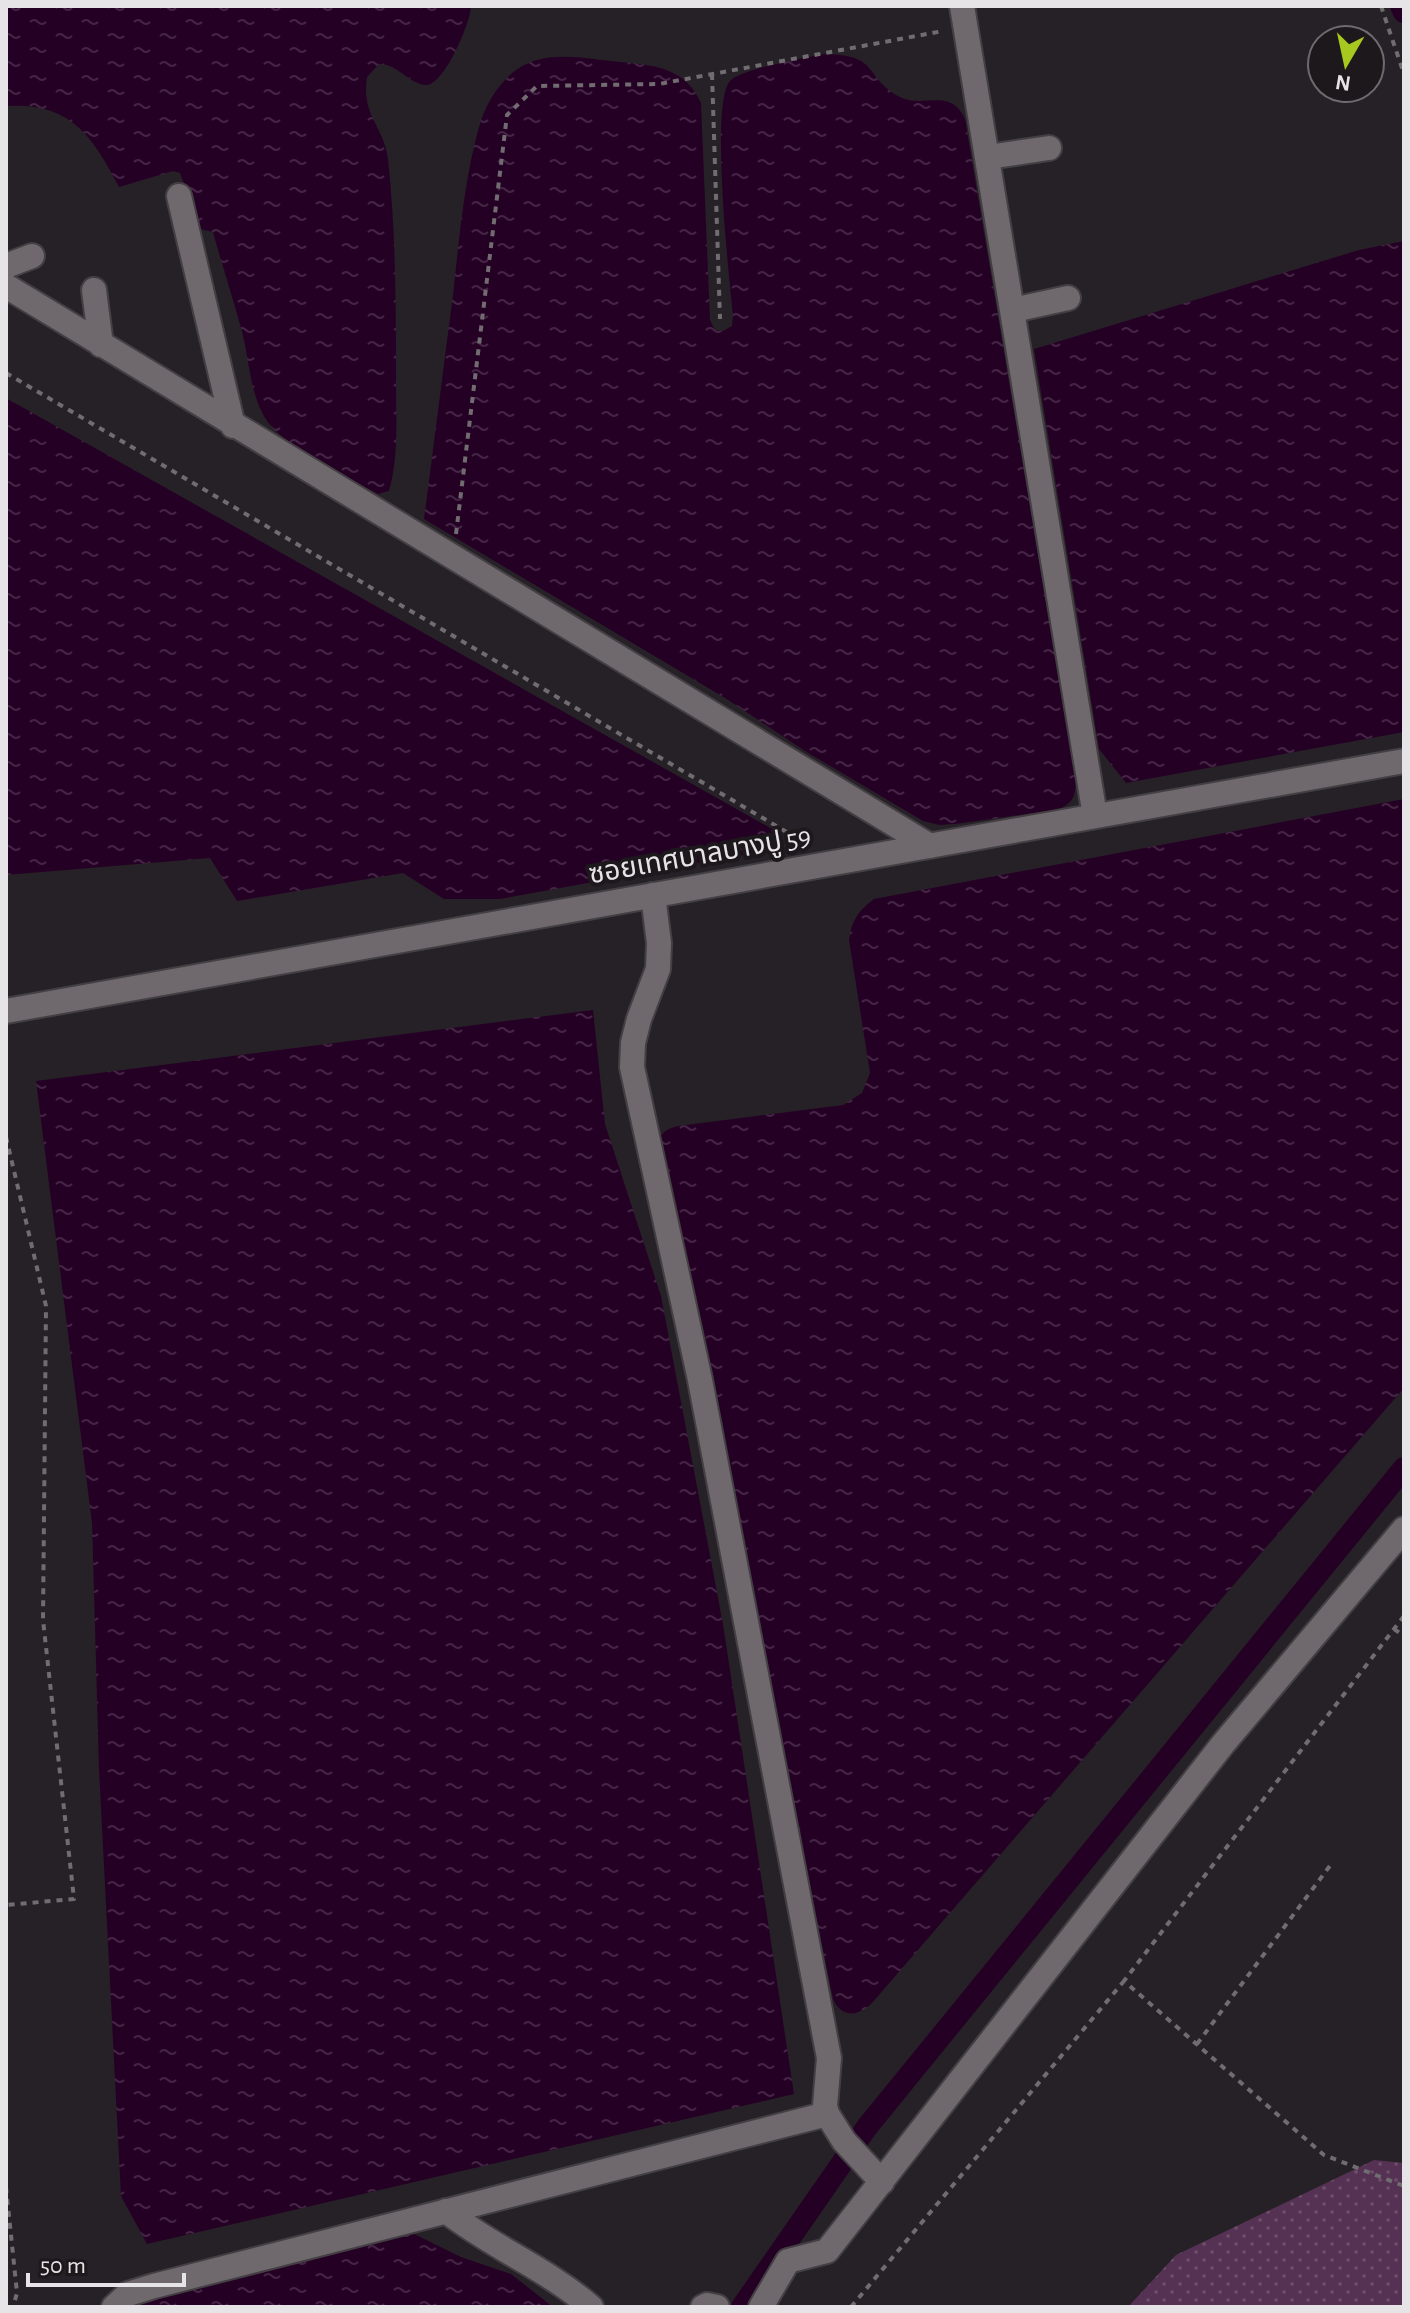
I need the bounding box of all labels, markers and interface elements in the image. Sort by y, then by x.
north arrow [1306,24,1386,104]
text: N [1334,71,1352,95]
street label: ซอยเทศบาลบางปู 59 [587,823,814,891]
scale bar [28,2237,184,2287]
text: 50 m [40,2254,86,2278]

